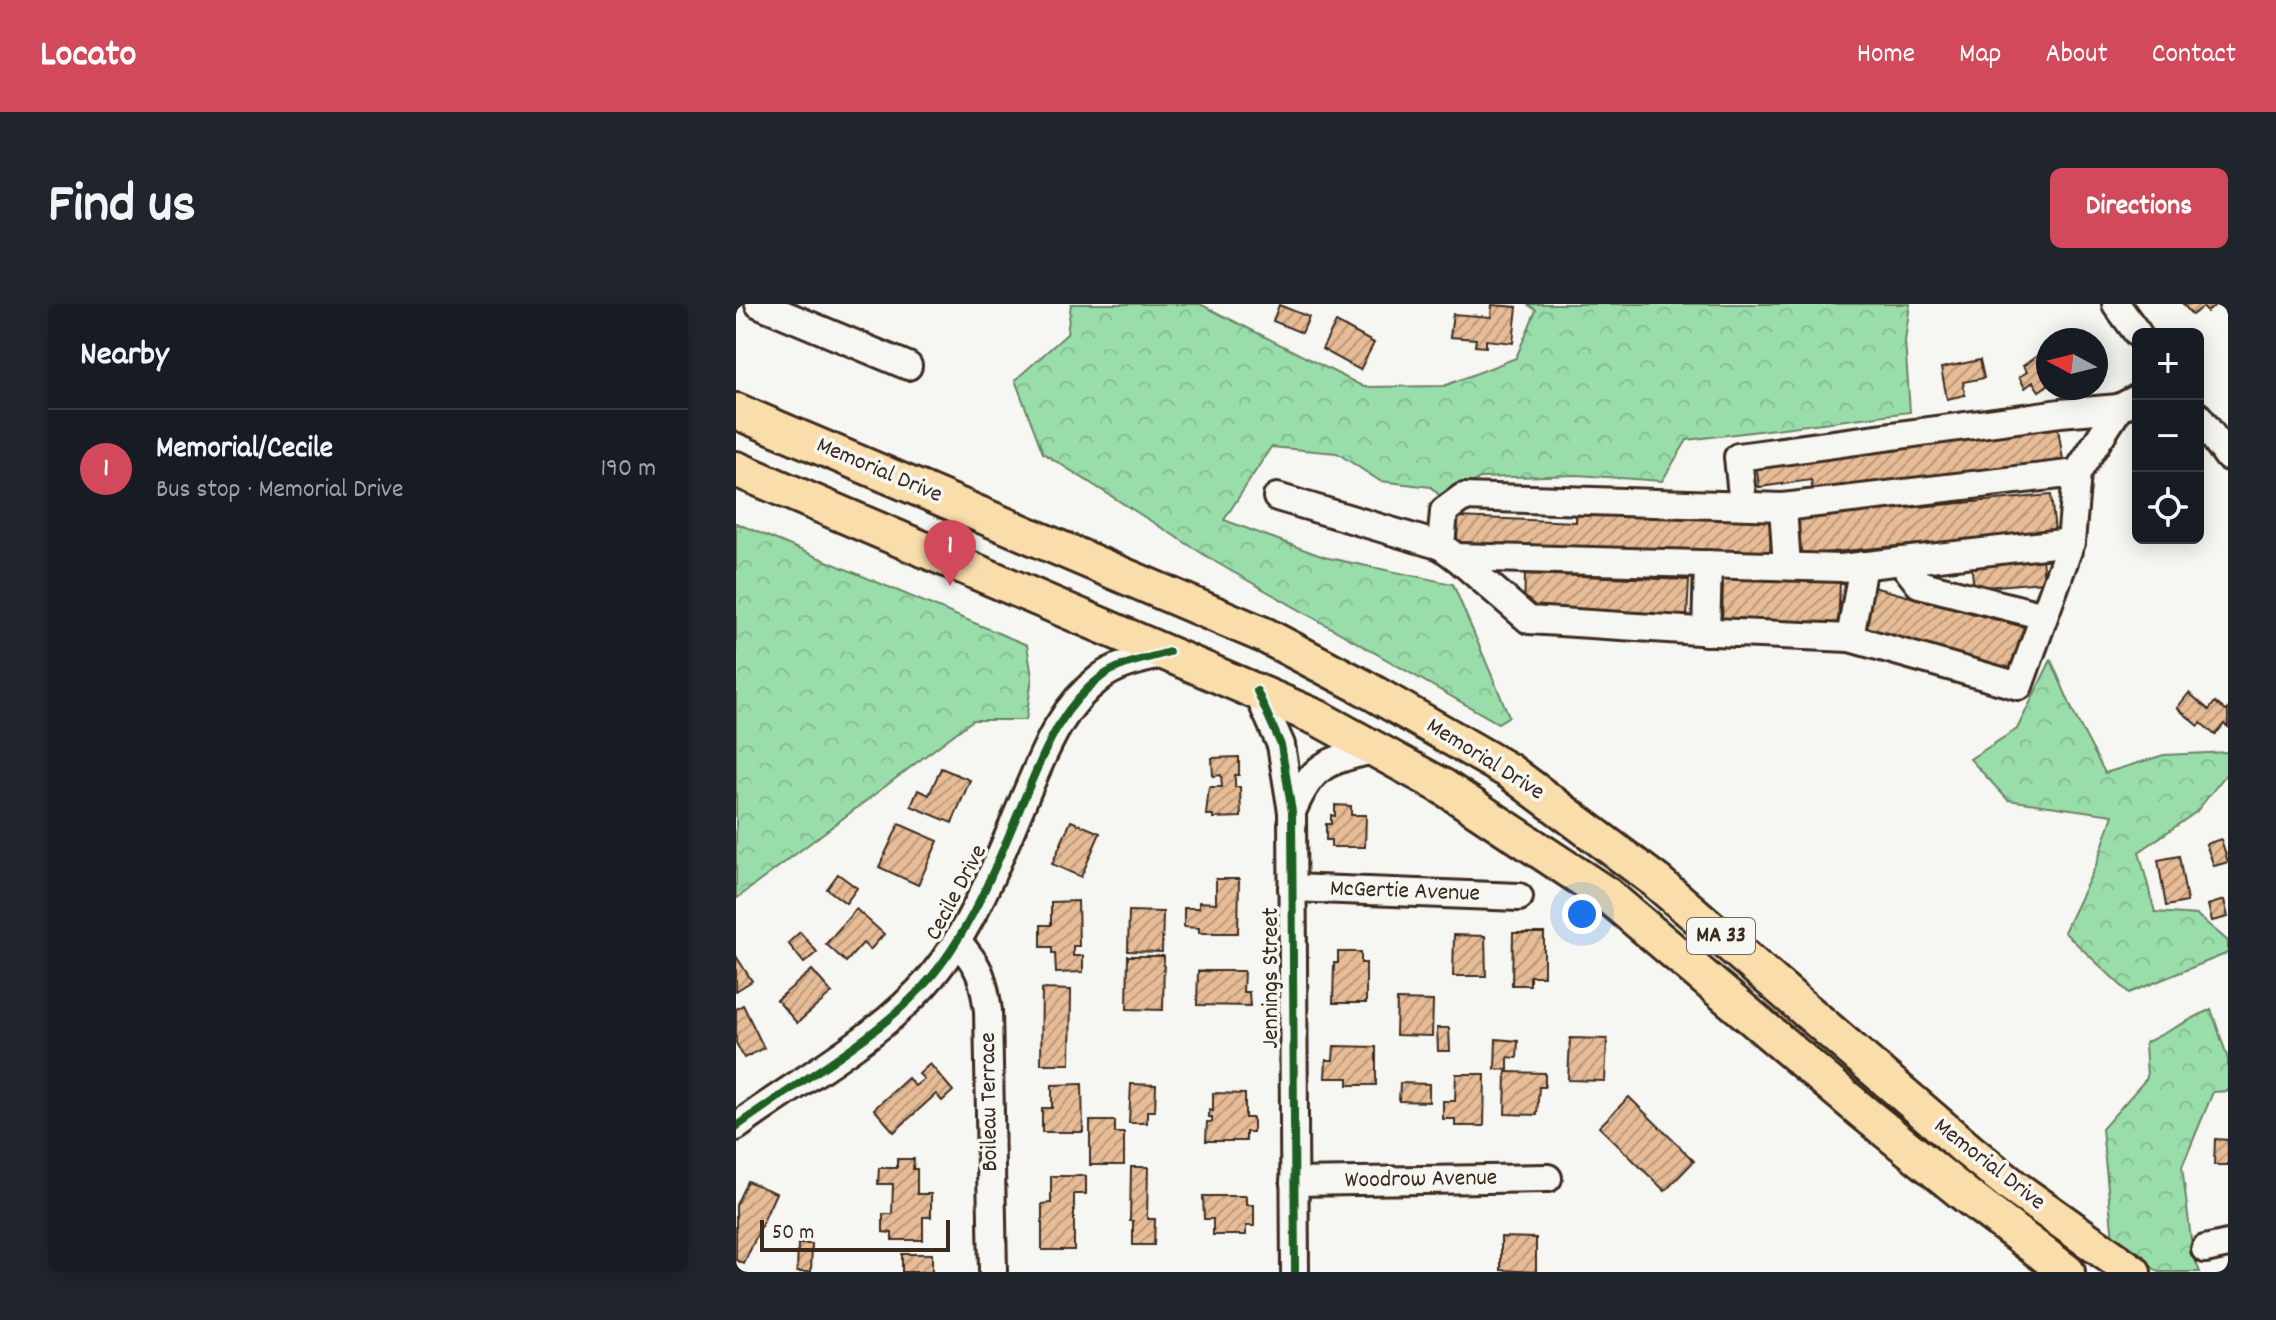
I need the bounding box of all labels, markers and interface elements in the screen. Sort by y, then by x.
text: Locato [40,29,136,84]
text: Home [1857,36,1915,76]
text: Map [1959,36,2001,76]
text: About [2045,36,2108,76]
text: Contact [2152,36,2236,76]
text: Find us [48,168,196,248]
button: Directions [2050,168,2228,248]
north arrow [2036,328,2108,400]
map controls [2132,328,2204,544]
button: + [2132,328,2204,400]
text: Nearby [80,332,169,381]
button: − [2132,400,2204,472]
text: Memorial/Cecile [156,429,333,472]
street label: Memorial Drive [811,429,947,513]
text: 1 [103,451,109,488]
text: 190 m [600,451,656,488]
text: Bus stop · Memorial Drive [156,472,403,509]
button: locate [2132,472,2204,544]
pin: 1 [924,520,976,586]
street label: Memorial Drive [1419,710,1551,810]
street label: Cecile Drive [917,839,997,947]
street label: McGertie Avenue [1329,872,1481,912]
your location [1562,894,1602,934]
street label: Jennings Street [1255,907,1289,1049]
road number: MA 33 [1687,918,1755,954]
street label: Boileau Terrace [972,1032,1008,1172]
street label: Memorial Drive [1926,1110,2052,1220]
street label: Woodrow Avenue [1344,1162,1498,1198]
scale bar [760,1216,950,1252]
text: 50 m [772,1218,814,1249]

